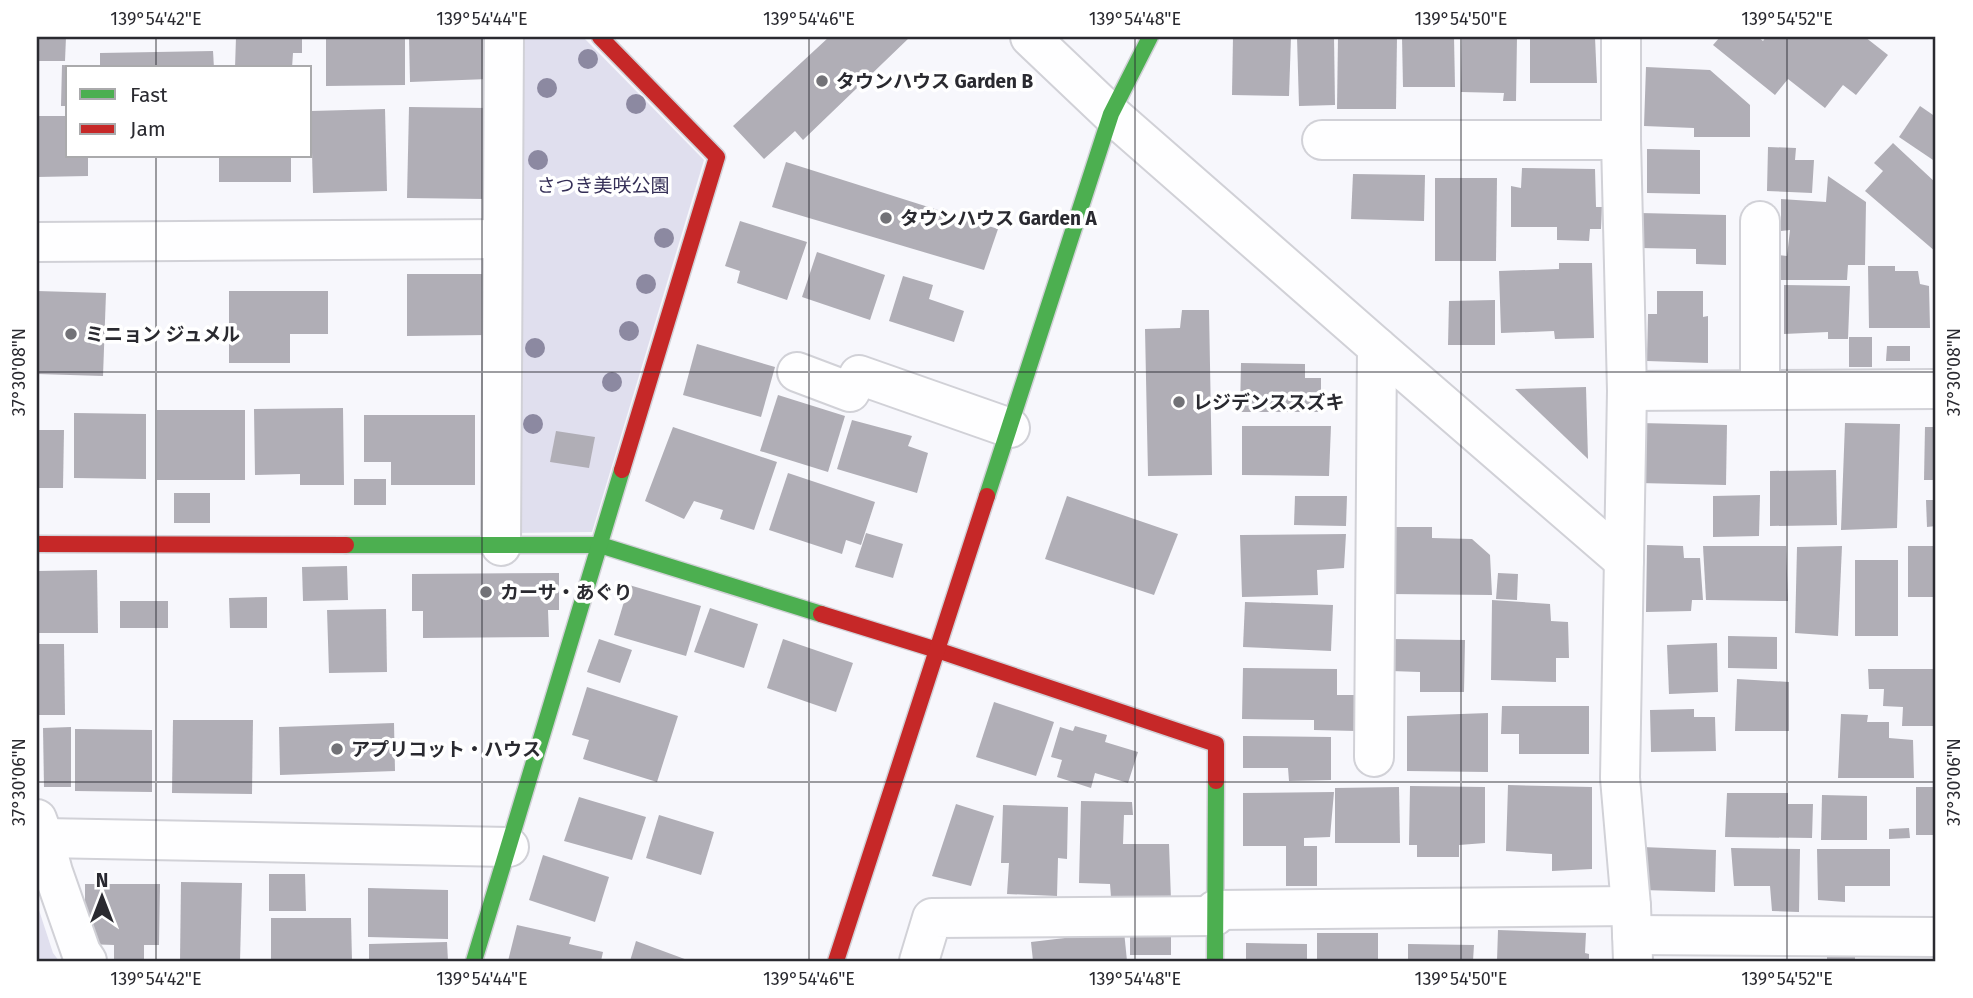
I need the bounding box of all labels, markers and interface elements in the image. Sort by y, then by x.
text: 139°54'42"E [110,8,202,30]
text: 139°54'44"E [436,8,528,30]
text: 139°54'46"E [763,8,855,30]
text: 139°54'48"E [1089,8,1181,30]
text: 139°54'50"E [1415,8,1507,30]
text: 139°54'52"E [1741,8,1833,30]
legend [66,66,312,158]
place label: タウンハウス Garden B [836,70,1034,93]
marker: タウンハウス Garden B [814,73,830,89]
text: Fast [130,82,168,108]
text: Jam [130,116,166,142]
park label: さつき美咲公園 [536,174,670,197]
place label: タウンハウス Garden A [900,207,1098,230]
marker: タウンハウス Garden A [878,210,894,226]
place label: ミニョン ジュメル [85,323,240,346]
marker: ミニョン ジュメル [63,326,79,342]
text: 37°30'08"N [8,328,30,416]
text: 37°30'08"N [1943,328,1965,416]
place label: レジデンススズキ [1193,391,1345,414]
marker: レジデンススズキ [1171,394,1187,410]
place label: カーサ・あぐり [500,581,633,604]
marker: カーサ・あぐり [478,584,494,600]
text: 37°30'06"N [8,738,30,826]
place label: アプリコット・ハウス [351,738,541,761]
text: 37°30'06"N [1943,738,1965,826]
marker: アプリコット・ハウス [329,741,345,757]
north arrow [66,862,136,932]
text: N [96,869,108,892]
text: 139°54'42"E [110,968,202,990]
text: 139°54'44"E [436,968,528,990]
text: 139°54'46"E [763,968,855,990]
text: 139°54'48"E [1089,968,1181,990]
text: 139°54'50"E [1415,968,1507,990]
text: 139°54'52"E [1741,968,1833,990]

